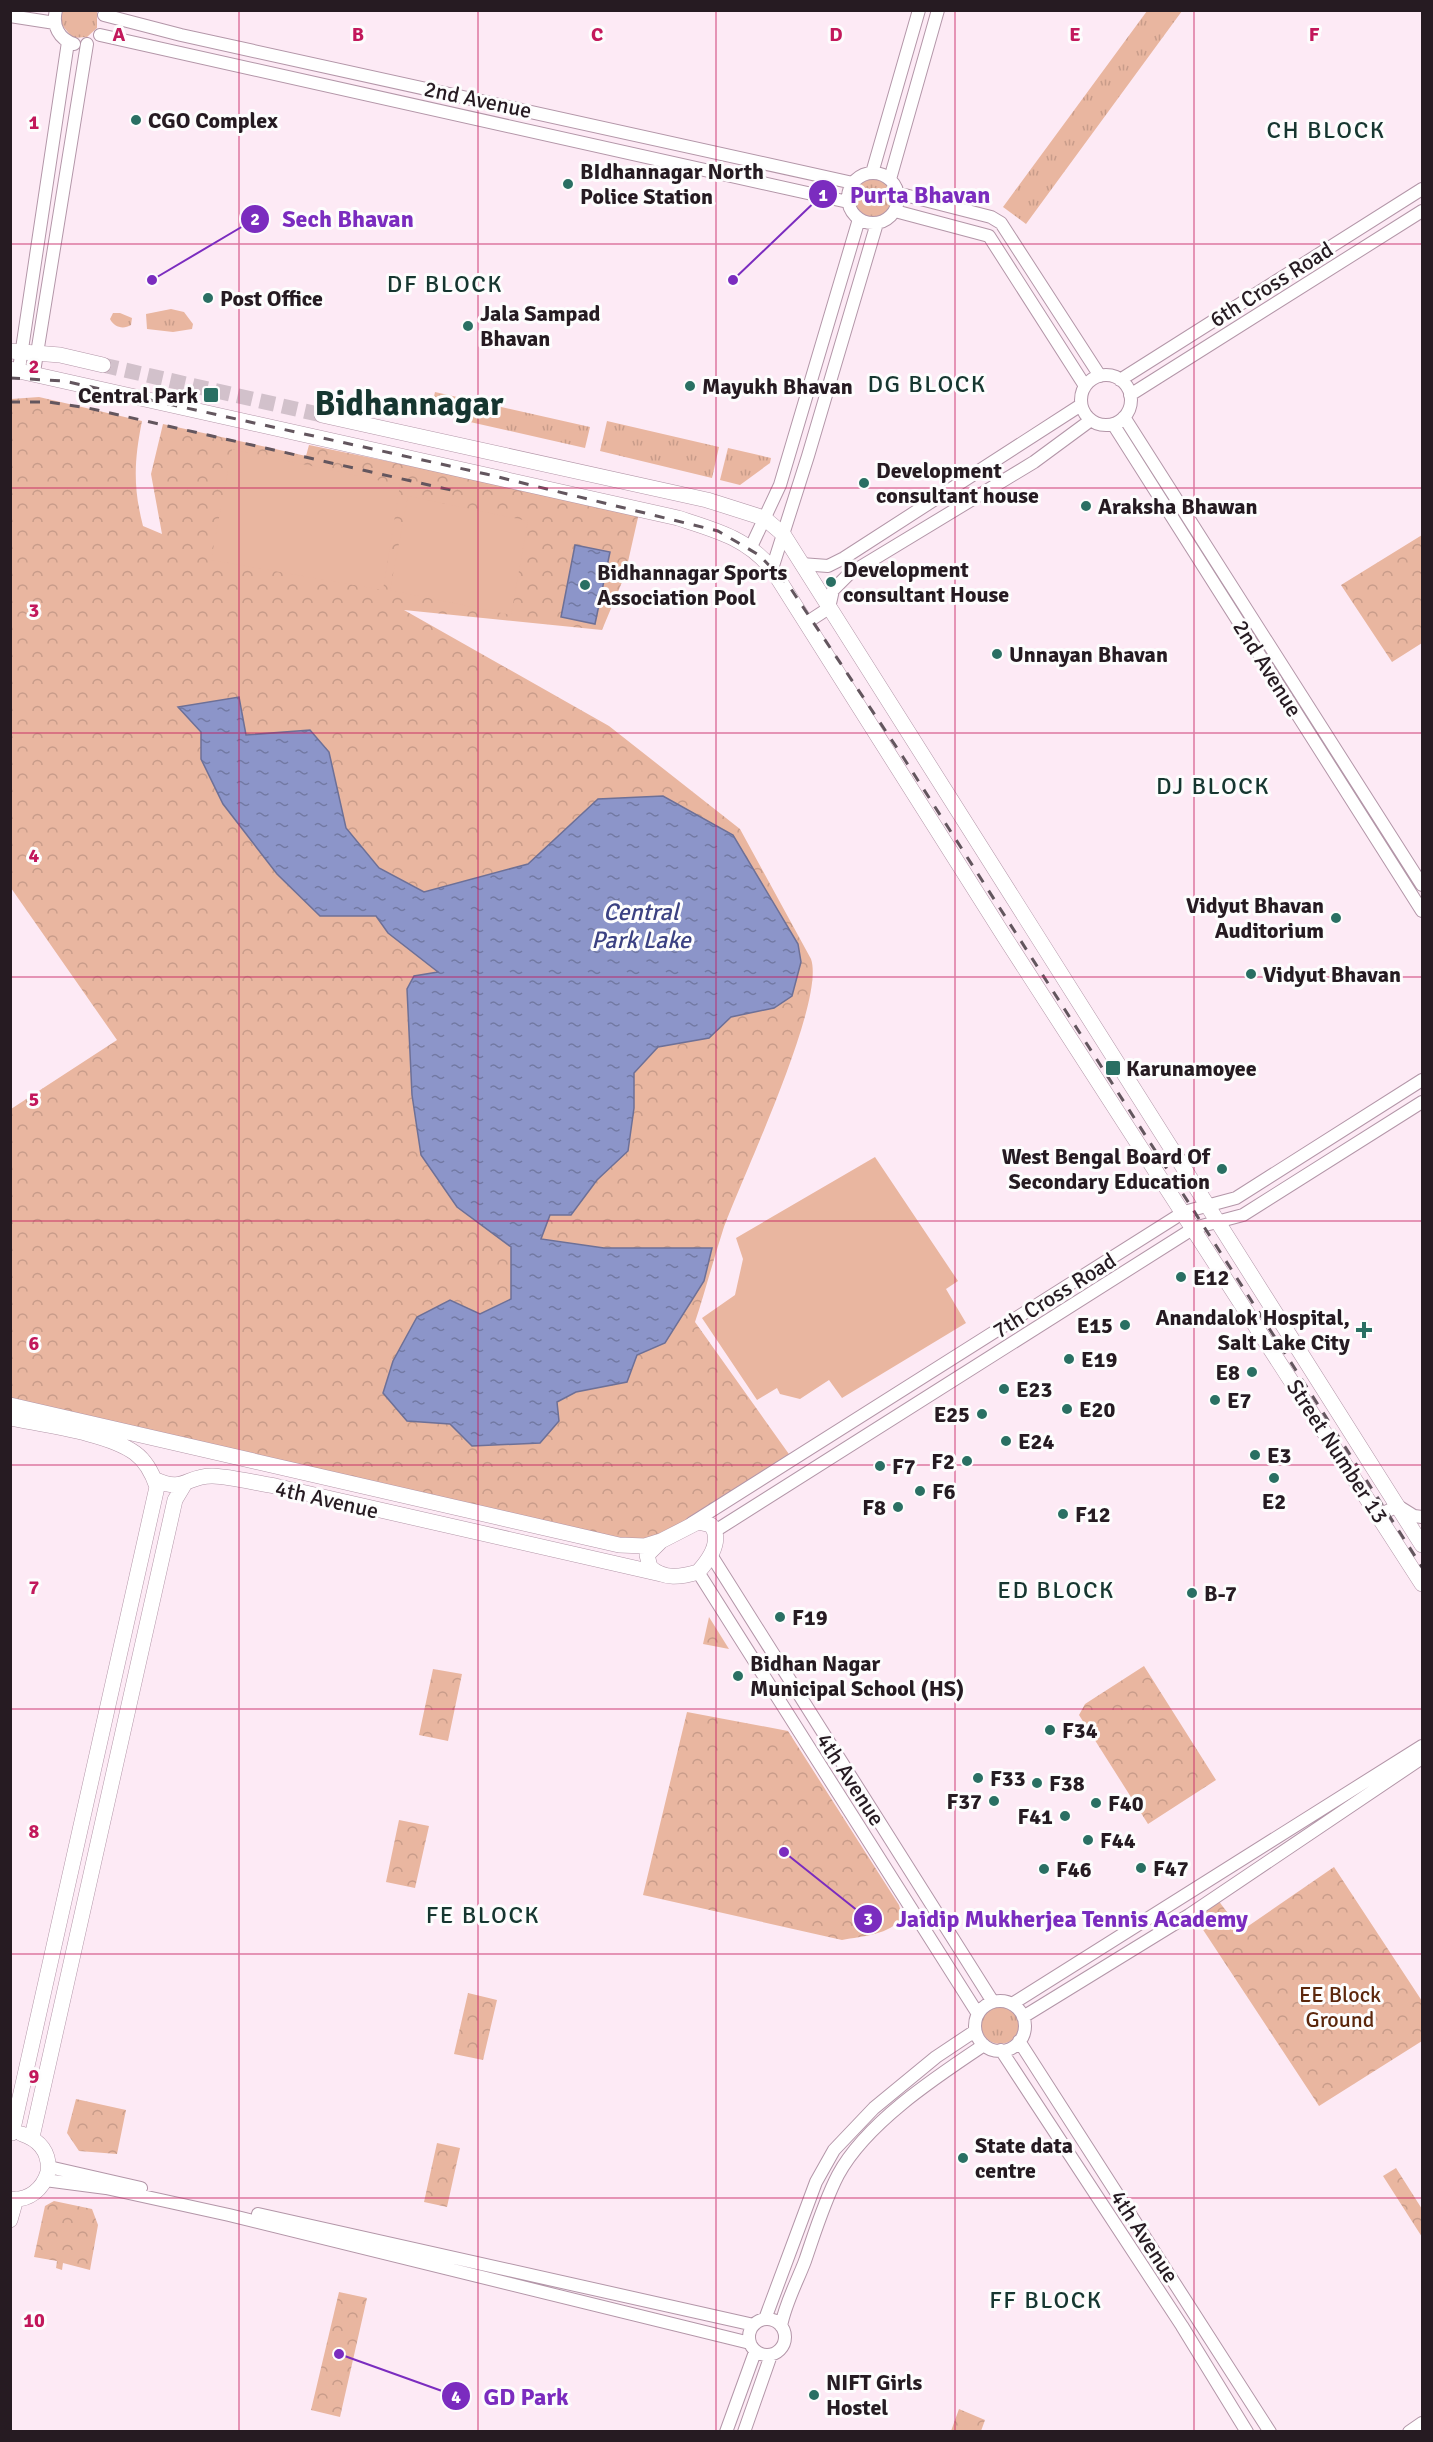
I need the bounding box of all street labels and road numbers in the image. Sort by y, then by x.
street label: 2nd Avenue [422,75,534,124]
street label: 6th Cross Road [1205,236,1338,333]
street label: 2nd Avenue [1227,615,1308,722]
street label: 7th Cross Road [988,1247,1121,1344]
street label: Street Number 13 [1281,1374,1394,1528]
street label: 4th Avenue [273,1474,381,1524]
street label: 4th Avenue [811,1728,891,1831]
street label: 4th Avenue [1105,2185,1185,2288]

